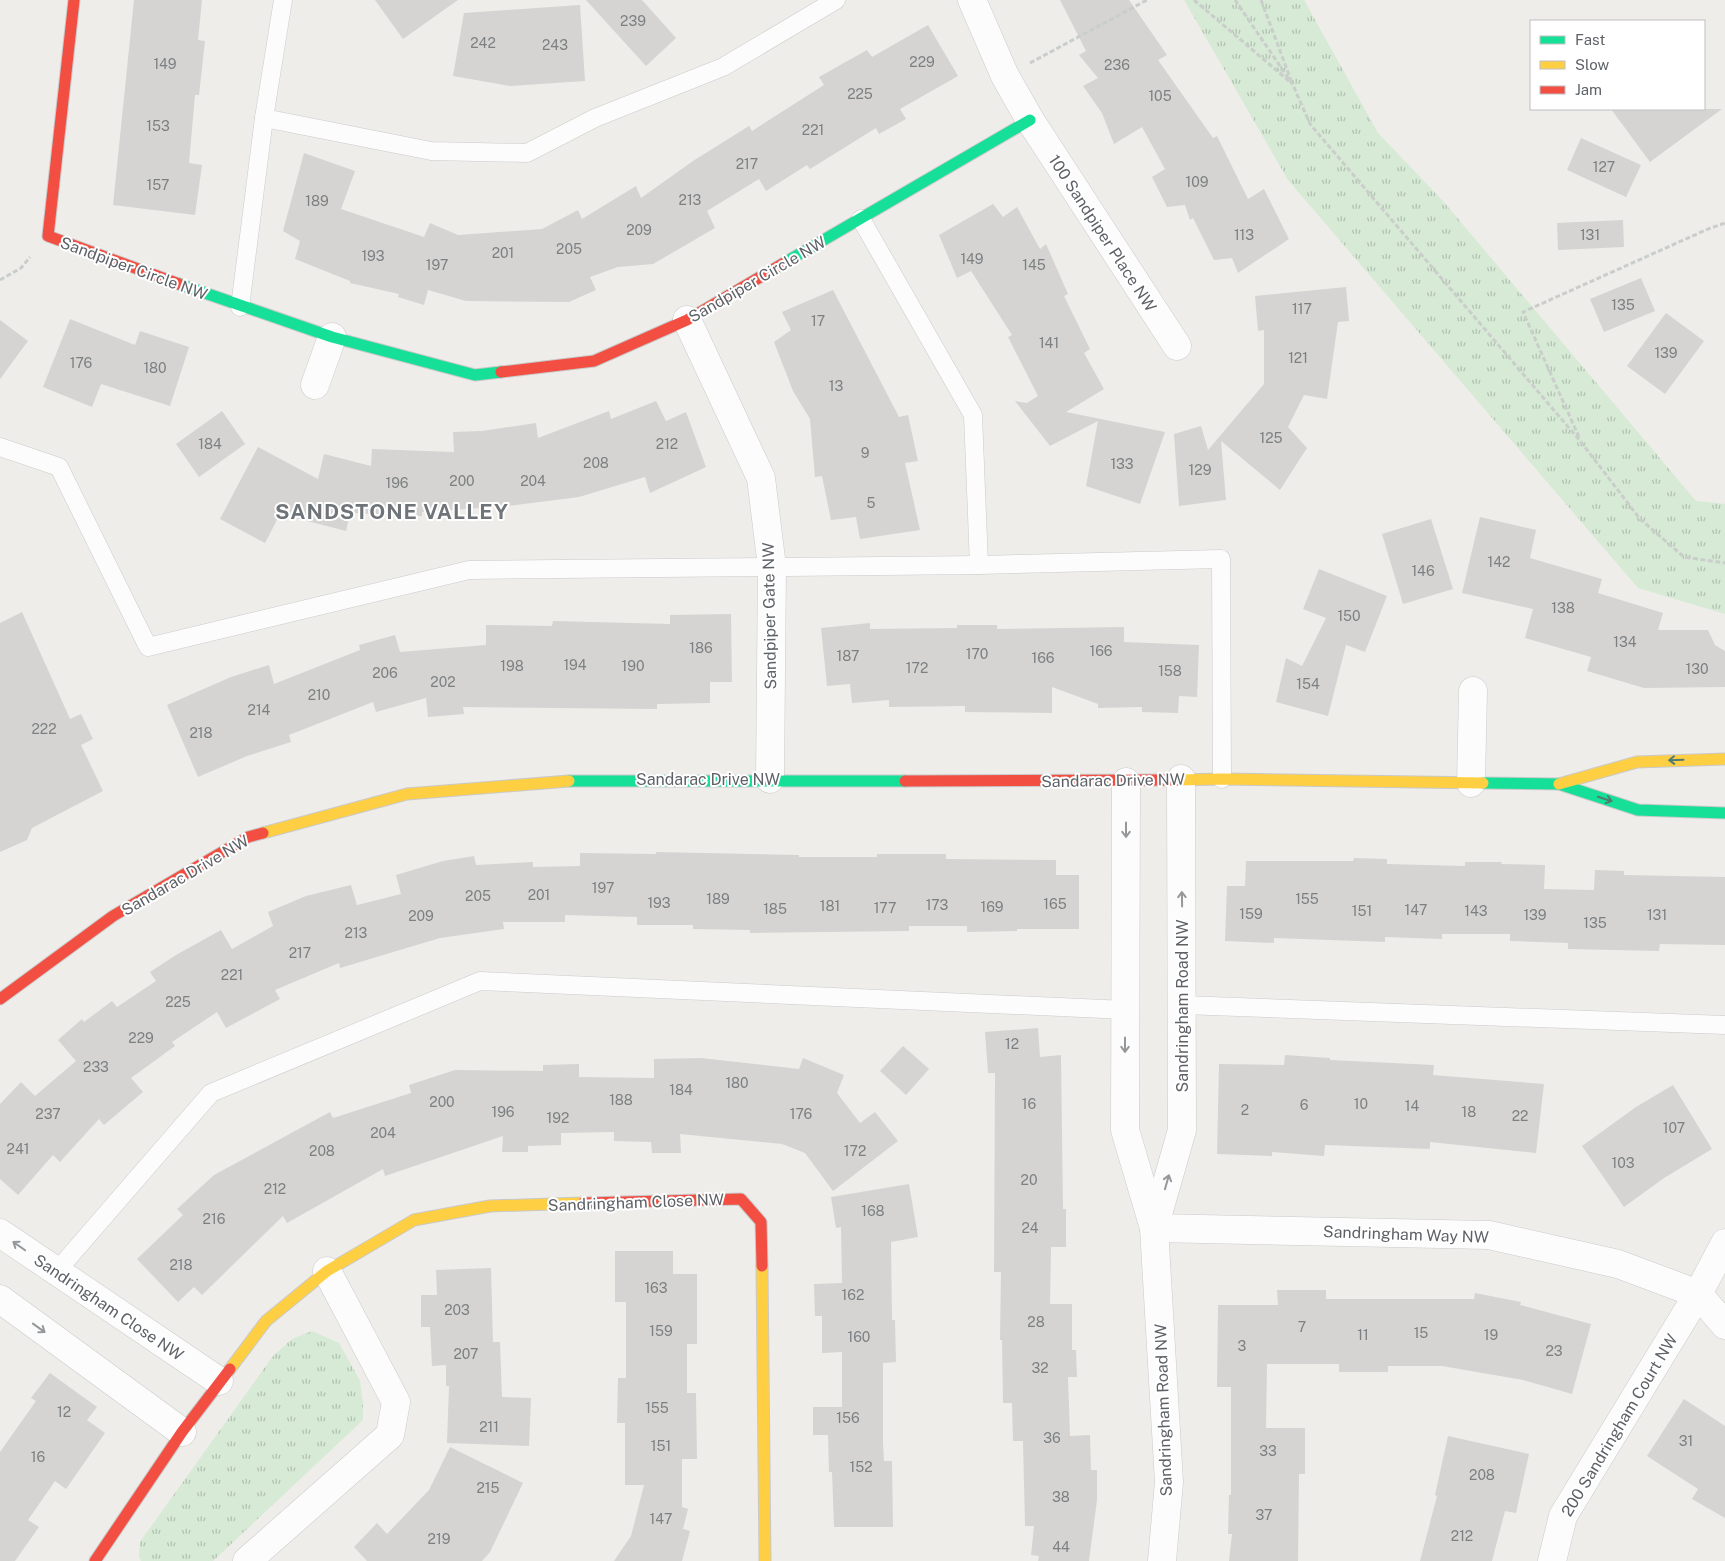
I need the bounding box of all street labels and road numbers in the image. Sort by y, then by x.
street label: 100 Sandpiper Place NW [1045,151,1160,315]
street label: Sandpiper Circle NW [685,232,829,326]
street label: Sandpiper Circle NW [58,233,210,304]
street label: Sandpiper Gate NW [759,542,780,690]
street label: Sandarac Drive NW [636,770,780,789]
street label: Sandarac Drive NW [1041,770,1185,791]
street label: Sandarac Drive NW [118,831,252,920]
street label: Sandringham Road NW [1173,920,1192,1092]
street label: Sandringham Close NW [548,1190,724,1215]
street label: Sandringham Way NW [1323,1222,1489,1247]
street label: Sandringham Close NW [30,1250,187,1365]
street label: Sandringham Road NW [1151,1323,1176,1497]
street label: 200 Sandringham Court NW [1557,1331,1682,1520]

